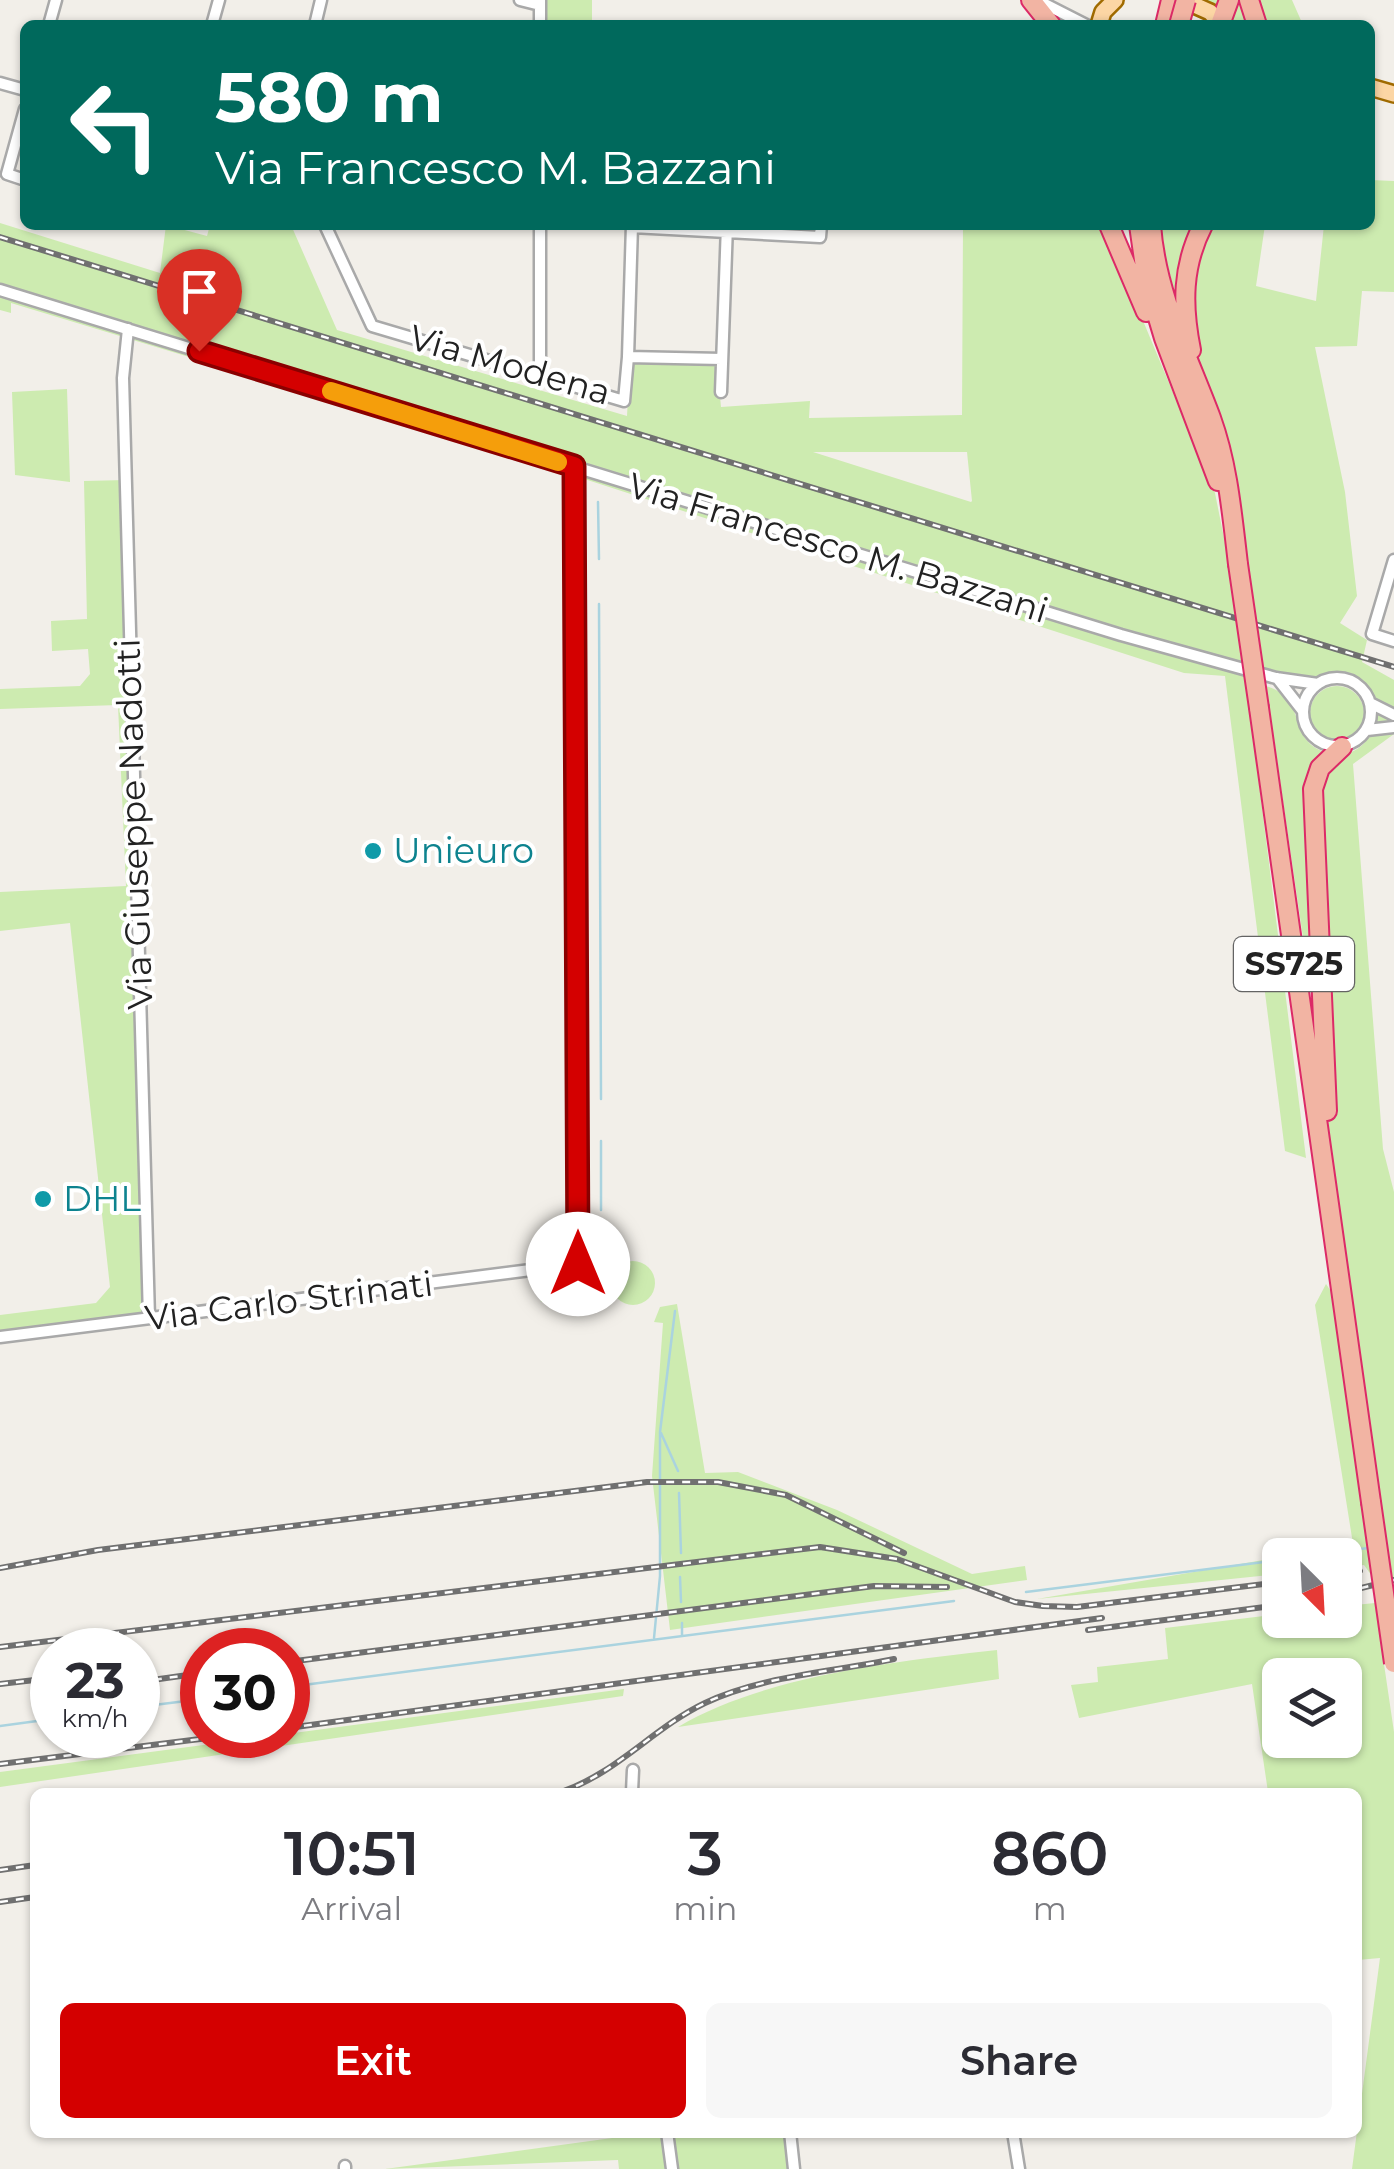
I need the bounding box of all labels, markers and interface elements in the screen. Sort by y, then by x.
text: 580 m [215,54,444,140]
icon: left [50,60,180,190]
text: Via Francesco M. Bazzani [215,140,776,195]
pin [157,249,242,352]
icon: arrive [172,264,227,319]
street label: Via Modena [404,315,616,414]
street label: Via Francesco M. Bazzani [623,463,1053,632]
street label: Via Giuseppe Nadotti [106,638,161,1010]
place label: Unieuro [393,829,534,872]
marker: Unieuro [362,840,384,862]
road number: SS725 [1234,937,1354,991]
place label: DHL [63,1177,141,1220]
marker: DHL [32,1188,54,1210]
position arrow [526,1212,630,1316]
street label: Via Carlo Strinati [143,1262,435,1339]
north arrow [1262,1538,1362,1638]
map controls [1262,1538,1362,1758]
speed limit sign: 30 [180,1628,310,1758]
text: 23 [65,1650,125,1711]
button: layers [1262,1658,1362,1758]
text: km/h [62,1703,128,1733]
text: 10:51 [284,1817,420,1890]
text: 3 [688,1817,723,1890]
text: 860 [991,1817,1108,1890]
text: Arrival [301,1889,402,1928]
text: min [673,1889,737,1928]
text: m [1033,1889,1067,1928]
button: Exit [60,2003,686,2118]
button: Share [706,2003,1332,2118]

